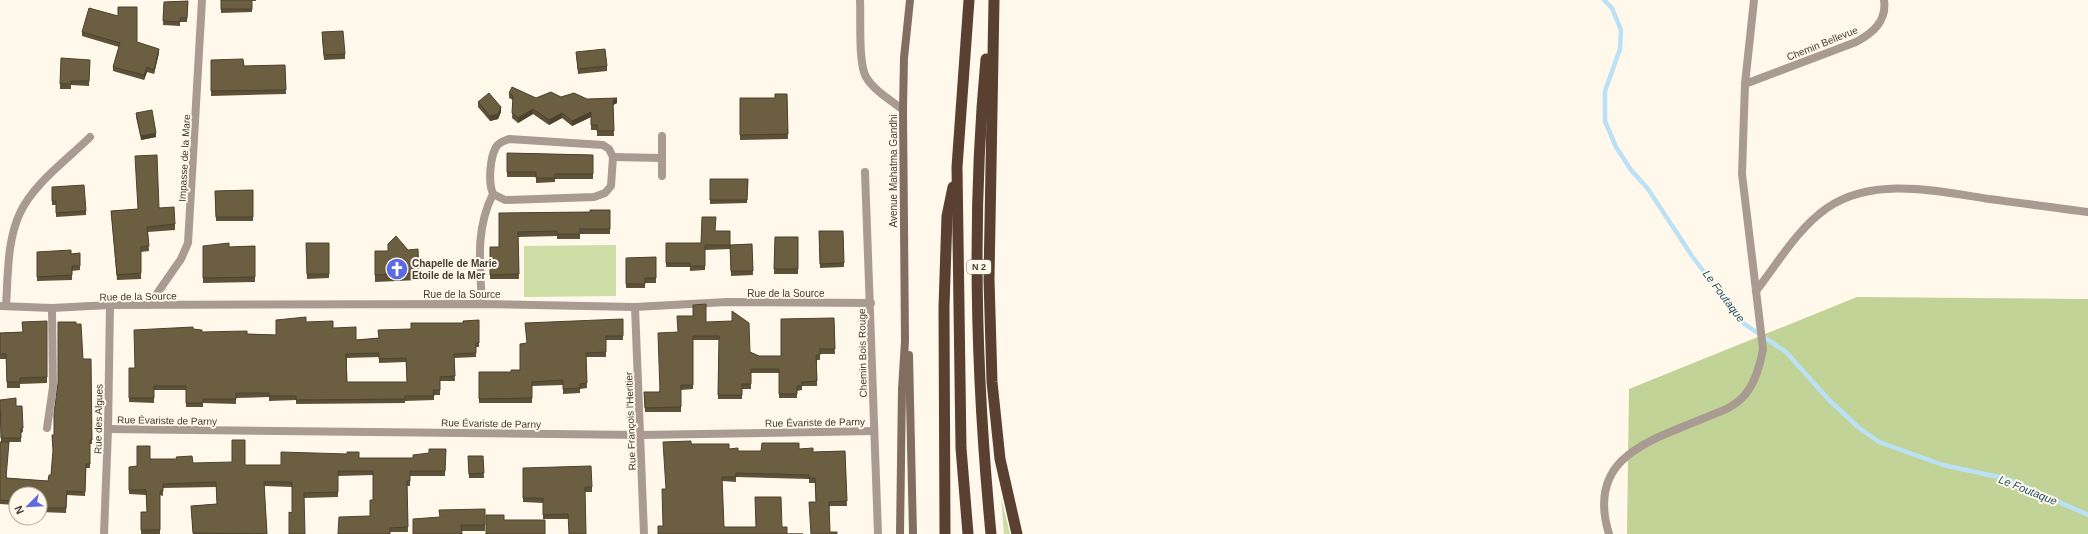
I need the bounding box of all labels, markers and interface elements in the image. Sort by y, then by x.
street label: Chemin Bellevue [1785,24,1860,63]
street label: Impasse de la Mare [177,113,192,202]
street label: Avenue Mahatma Gandhi [888,114,899,228]
church icon: Chapelle de Marie Etoile de la Mer [384,256,410,282]
place label: Chapelle de Marie Etoile de la Mer [412,258,497,281]
road number: N 2 [967,260,991,274]
water label: Le Foutaque [1701,268,1747,324]
street label: Rue de la Source [747,288,825,299]
street label: Rue de la Source [423,289,501,300]
street label: Rue de la Source [99,290,177,303]
street label: Chemin Bois Rouge [856,308,869,398]
street label: Rue François l'Heritier [623,371,638,470]
street label: Rue des Algues [92,384,105,454]
street label: Rue Évariste de Parny [117,413,217,427]
street label: Rue Évariste de Parny [765,415,865,429]
street label: Rue Évariste de Parny [441,416,541,430]
water label: Le Foutaque [1997,473,2059,507]
north arrow [8,486,48,526]
text: N [12,504,26,516]

